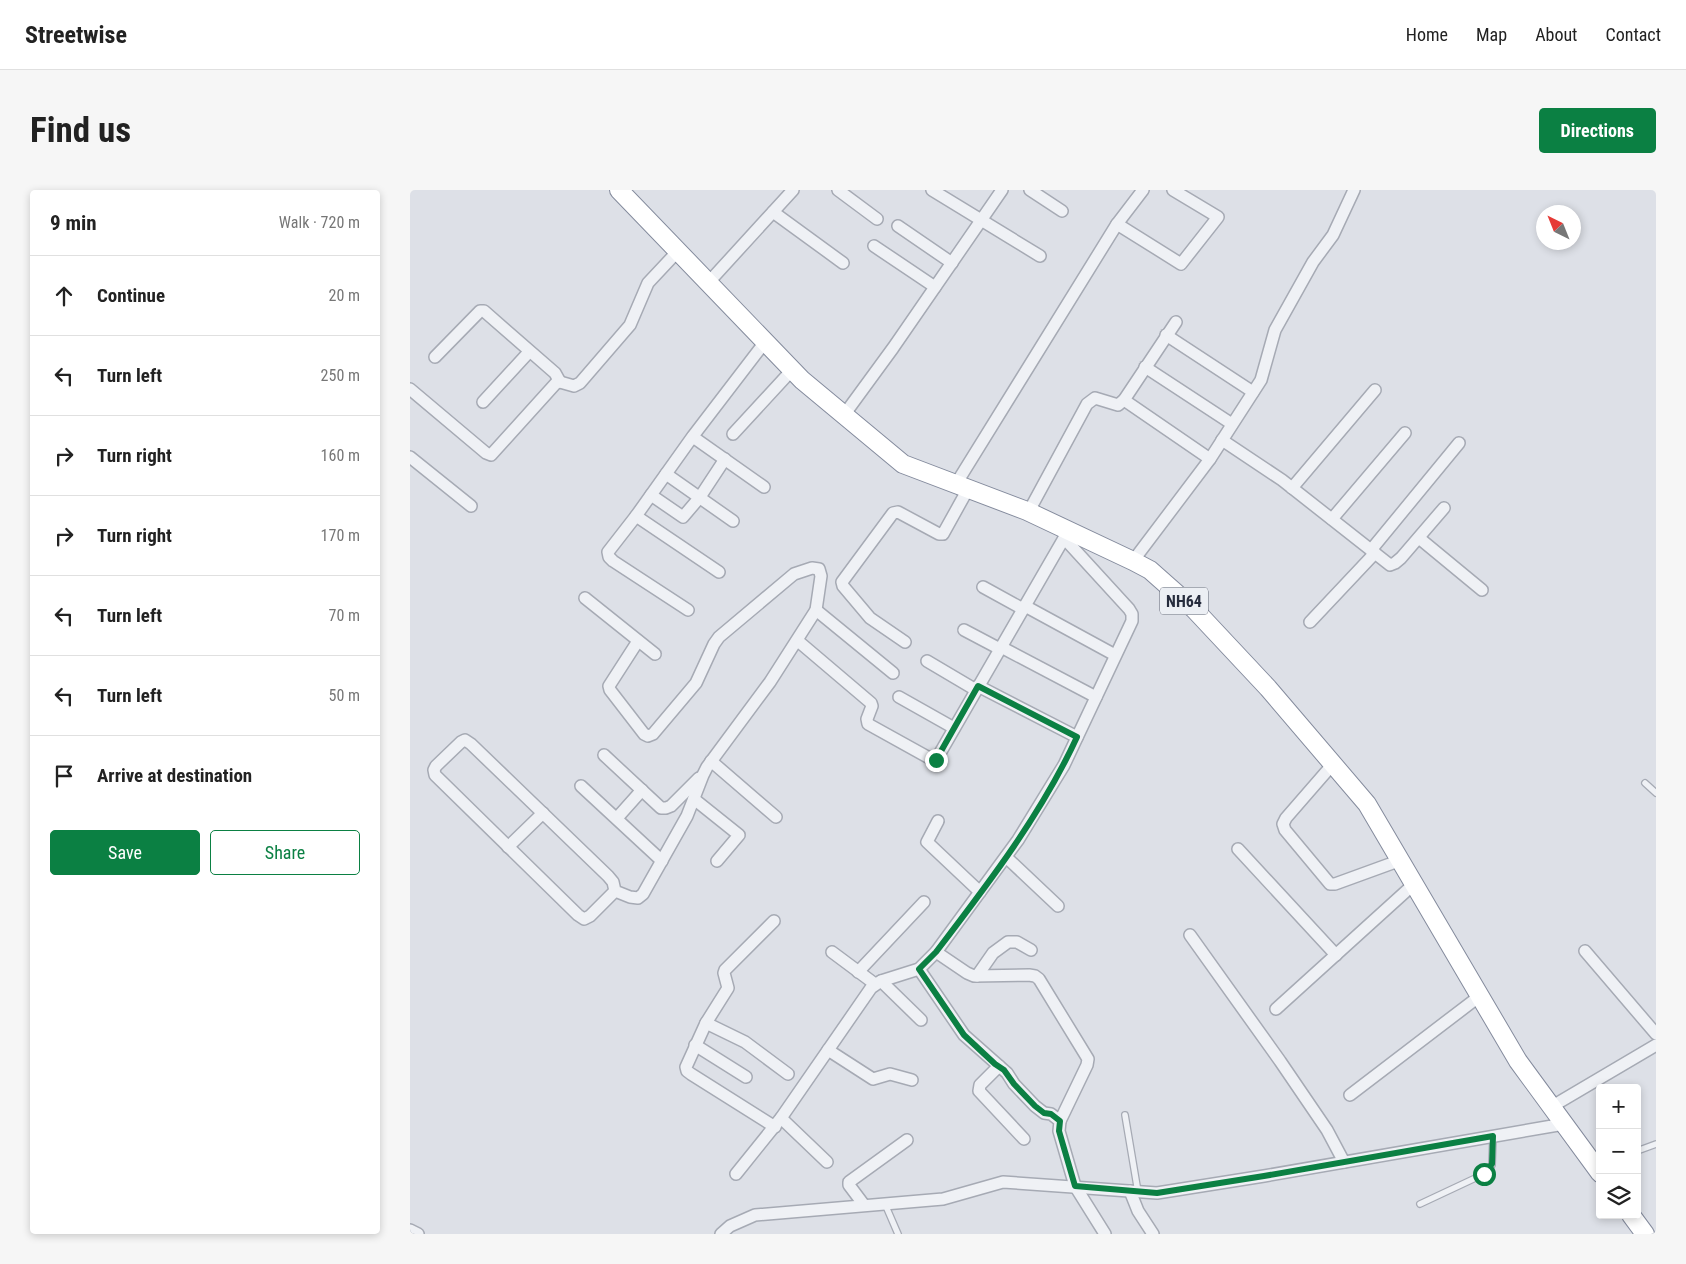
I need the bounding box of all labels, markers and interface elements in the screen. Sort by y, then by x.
text: Streetwise [25,21,127,49]
text: Home [1406,24,1448,45]
text: Map [1476,24,1507,45]
text: About [1535,24,1577,45]
text: Contact [1605,24,1661,45]
button: Directions [1539,108,1656,153]
text: Find us [30,110,131,151]
north arrow [1536,205,1581,250]
text: 9 min [50,211,97,235]
text: Walk · 720 m [279,213,360,232]
icon: ahead [50,282,78,310]
text: Continue [97,284,165,307]
text: 20 m [328,286,360,305]
icon: left [50,362,78,390]
text: Turn left [97,364,162,387]
text: 250 m [321,366,360,385]
icon: right [50,442,78,470]
text: Turn right [97,444,172,467]
text: 160 m [321,446,360,465]
icon: right [50,522,78,550]
text: Turn right [97,524,172,547]
text: 170 m [321,526,360,545]
road number: NH64 [1160,588,1208,614]
icon: left [50,602,78,630]
text: Turn left [97,604,162,627]
text: 70 m [328,606,360,625]
icon: left [50,682,78,710]
text: Turn left [97,684,162,707]
text: 50 m [328,686,360,705]
route end [925,749,948,772]
icon: arrive [50,762,78,790]
text: Arrive at destination [97,764,252,787]
button: Save [50,830,200,875]
button: Share [210,830,360,875]
map controls [1596,1084,1641,1219]
button: + [1596,1084,1641,1129]
button: − [1596,1129,1641,1174]
route start [1473,1163,1496,1186]
button: layers [1596,1174,1641,1219]

